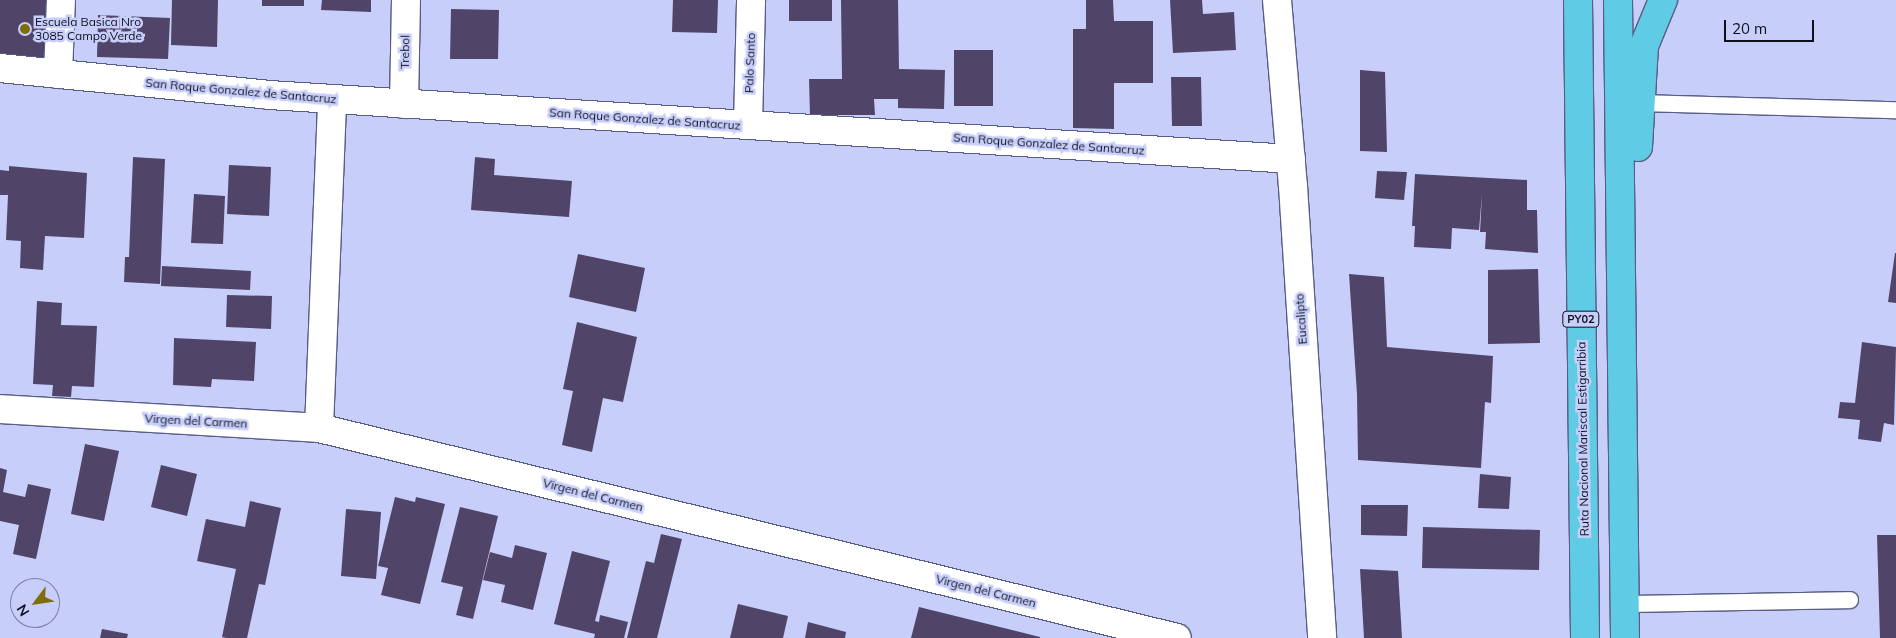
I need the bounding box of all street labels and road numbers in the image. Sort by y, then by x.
street label: Palo Santo [742,33,758,93]
street label: Trebol [398,35,412,69]
street label: San Roque Gonzalez de Santacruz [145,75,337,107]
street label: San Roque Gonzalez de Santacruz [549,105,741,133]
street label: San Roque Gonzalez de Santacruz [953,130,1145,158]
street label: Eucalipto [1292,293,1310,345]
road number: PY02 [1562,310,1600,328]
street label: Ruta Nacional Mariscal Estigarribia [1574,342,1592,536]
street label: Virgen del Carmen [144,411,248,431]
street label: Virgen del Carmen [541,476,645,514]
street label: Virgen del Carmen [934,572,1038,610]

